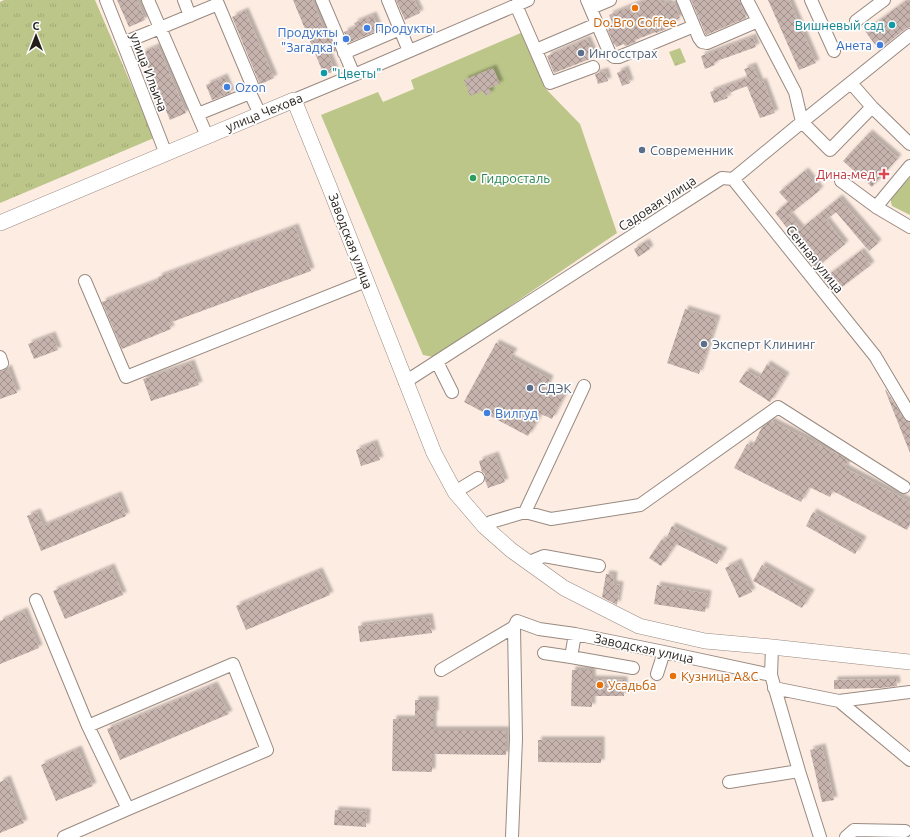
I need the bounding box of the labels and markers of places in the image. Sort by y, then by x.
marker: Do.Bro Coffee [630,3,640,13]
place label: Do.Bro Coffee [593,15,677,29]
place label: Вишневый сад [795,18,884,32]
marker: Вишневый сад [887,20,897,30]
place label: Продукты [375,21,436,35]
marker: Продукты [362,23,372,33]
place label: Продукты "Загадка" [277,25,338,54]
marker: Продукты "Загадка" [341,34,351,44]
place label: Анета [836,38,872,52]
marker: Анета [875,40,885,50]
place label: Ингосстрах [589,46,658,60]
marker: Ингосстрах [576,48,586,58]
place label: "Цветы" [332,66,381,80]
marker: "Цветы" [319,68,329,78]
place label: Ozon [235,80,266,94]
marker: Ozon [222,82,232,92]
place label: Современник [650,143,734,157]
marker: Современник [637,145,647,155]
place label: Дина-мед [816,167,875,181]
marker: Дина-мед [878,168,890,180]
place label: Гидросталь [481,171,550,185]
marker: Гидросталь [468,173,478,183]
place label: Эксперт Клининг [712,337,816,351]
marker: Эксперт Клининг [699,339,709,349]
place label: СДЭК [538,381,571,395]
marker: СДЭК [525,383,535,393]
place label: Вилгуд [495,406,538,420]
marker: Вилгуд [482,408,492,418]
place label: Кузница А&С [681,669,758,683]
marker: Кузница А&С [668,671,678,681]
place label: Усадьба [608,678,656,692]
marker: Усадьба [595,680,605,690]

